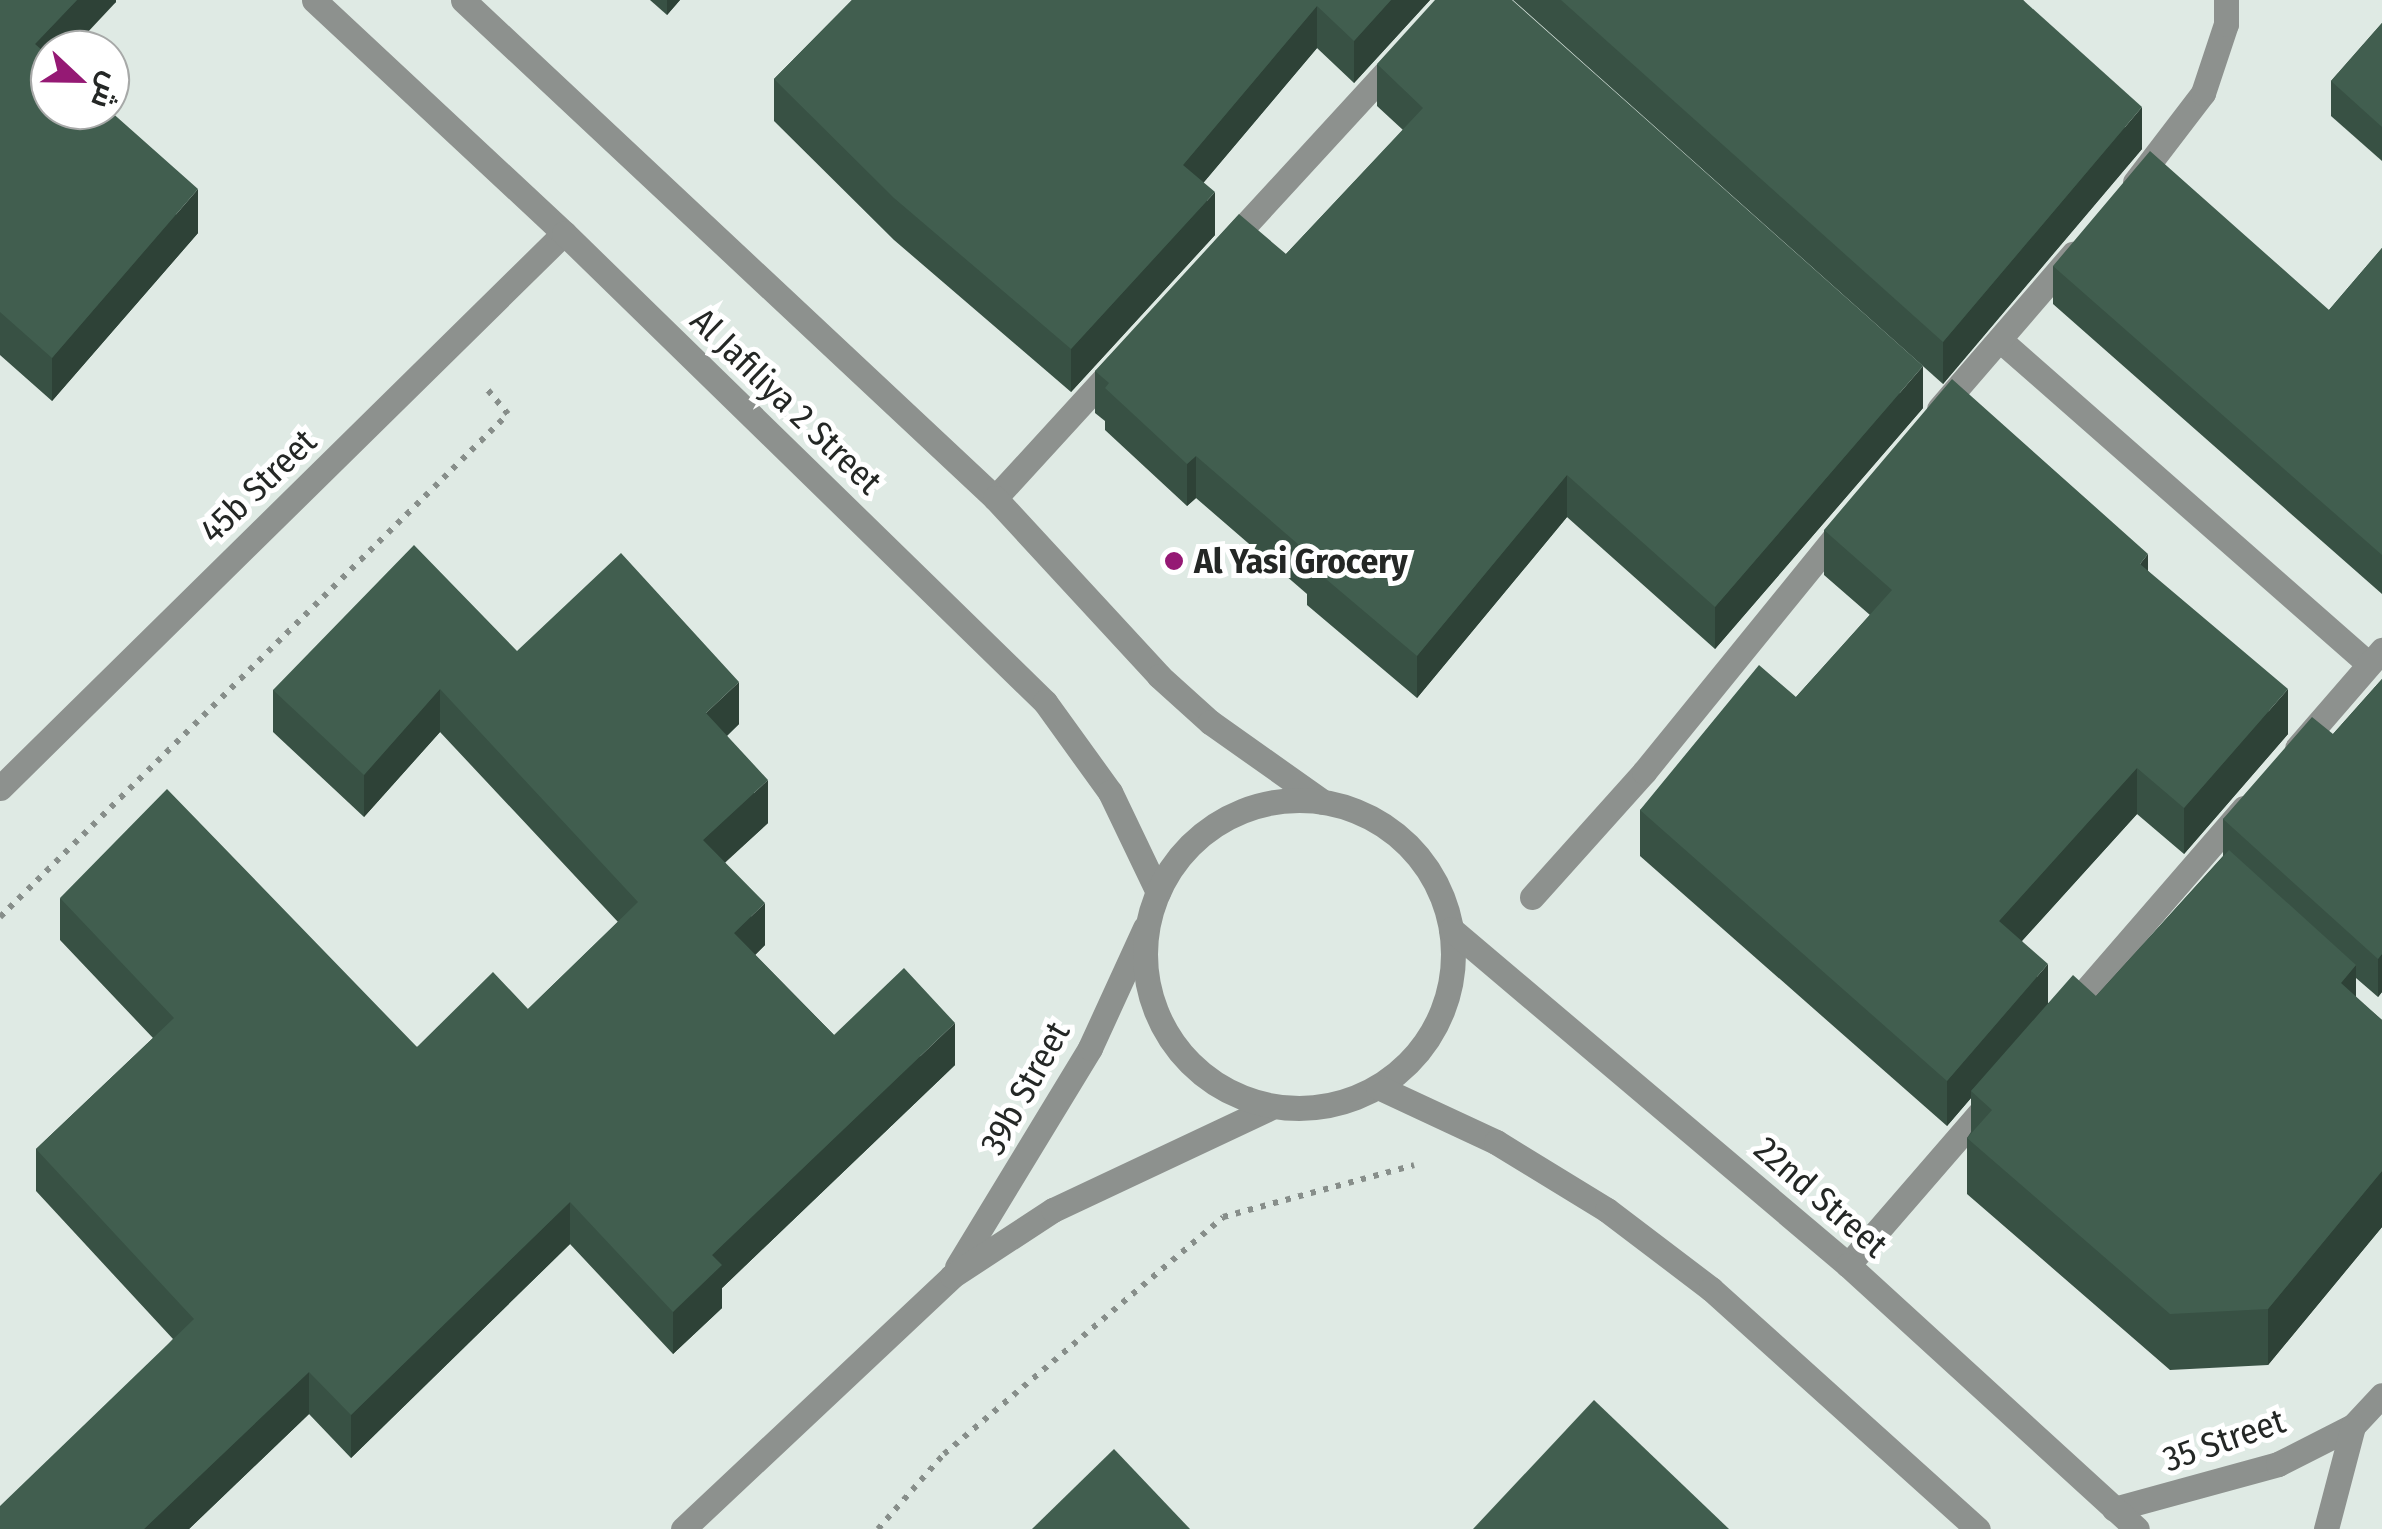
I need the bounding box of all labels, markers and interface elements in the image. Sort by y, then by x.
north arrow [30,30,130,130]
text: ش [84,68,128,114]
street label: Al Jafiliya 2 Street [682,299,890,503]
street label: 45b Street [191,420,325,552]
place label: Al Yasi Grocery [1194,540,1408,582]
marker: Al Yasi Grocery [1163,550,1185,572]
street label: 39b Street [971,1014,1079,1162]
street label: 22nd Street [1746,1128,1896,1266]
street label: 35 Street [2158,1400,2290,1480]

